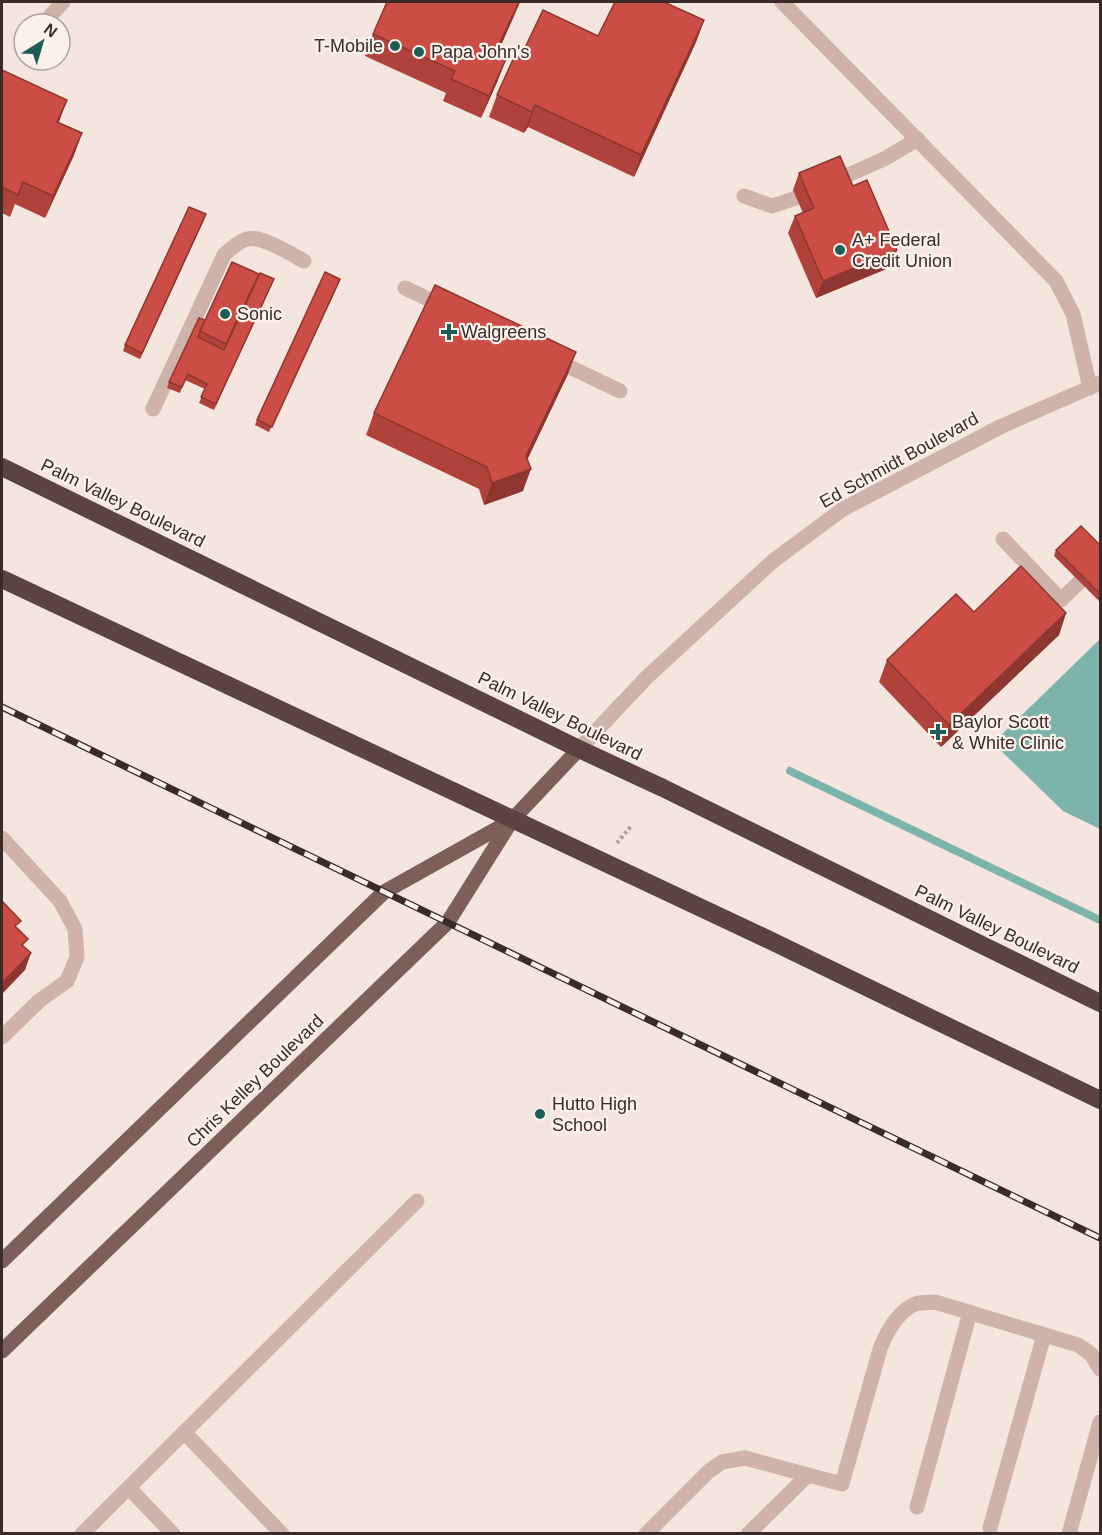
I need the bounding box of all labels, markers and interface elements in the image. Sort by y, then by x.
north arrow [12,12,72,72]
text: N [41,20,60,41]
place label: T-Mobile [314,36,383,56]
marker: T-Mobile [388,39,402,53]
place label: Papa John's [431,42,530,62]
marker: Papa John's [412,45,426,59]
place label: A+ Federal Credit Union [852,230,952,271]
marker: A+ Federal Credit Union [833,243,847,257]
place label: Sonic [237,304,282,324]
marker: Sonic [218,307,232,321]
place label: Walgreens [461,322,546,342]
marker: Walgreens [442,325,456,339]
street label: Ed Schmidt Boulevard [816,408,982,512]
street label: Palm Valley Boulevard [38,455,208,551]
street label: Palm Valley Boulevard [475,668,645,764]
place label: Baylor Scott & White Clinic [952,712,1064,753]
marker: Baylor Scott & White Clinic [929,723,947,741]
street label: Palm Valley Boulevard [912,881,1082,977]
street label: Chris Kelley Boulevard [183,1011,327,1151]
place label: Hutto High School [552,1094,637,1135]
marker: Hutto High School [533,1107,547,1121]

